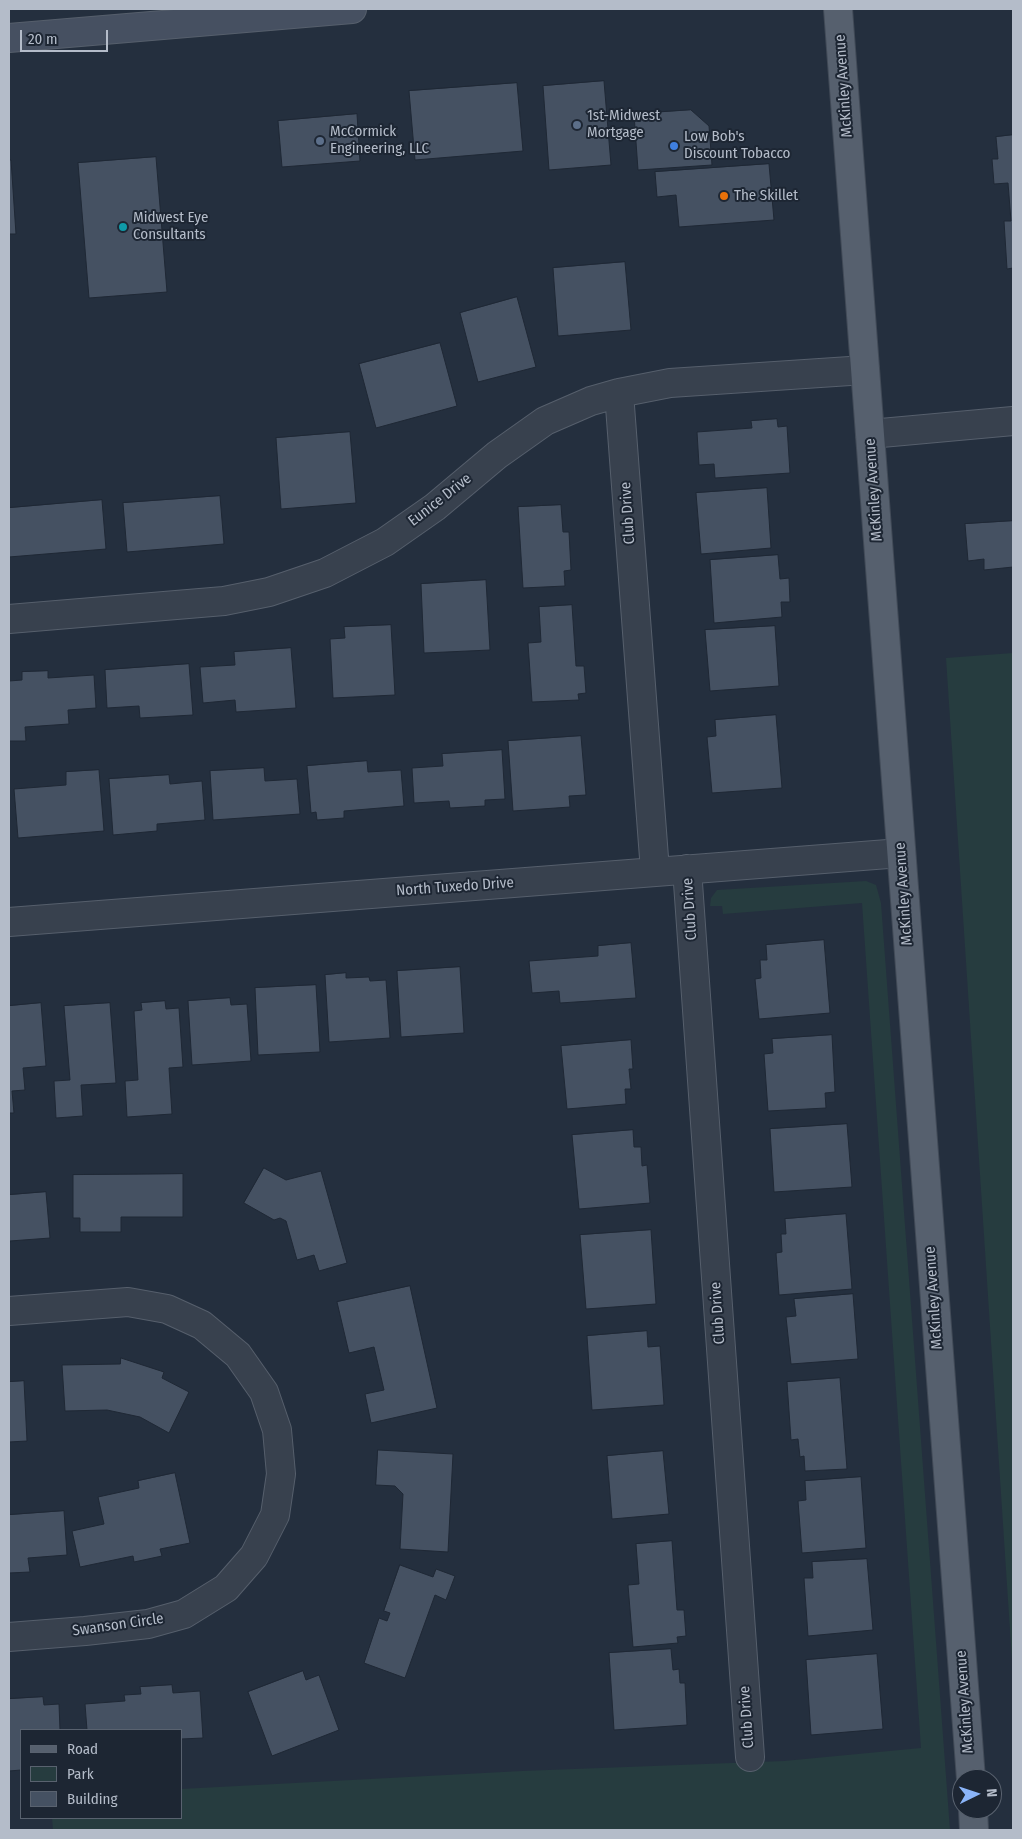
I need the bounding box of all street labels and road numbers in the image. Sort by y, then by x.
street label: McKinley Avenue [831,34,857,138]
street label: McKinley Avenue [861,438,887,542]
street label: Eunice Drive [405,470,475,530]
street label: Club Drive [617,481,639,545]
street label: McKinley Avenue [891,842,917,946]
street label: North Tuxedo Drive [396,874,514,900]
street label: Club Drive [679,877,701,941]
street label: McKinley Avenue [921,1246,947,1350]
street label: Club Drive [707,1281,729,1345]
street label: Swanson Circle [71,1610,165,1640]
street label: McKinley Avenue [952,1650,978,1754]
street label: Club Drive [736,1685,758,1749]

